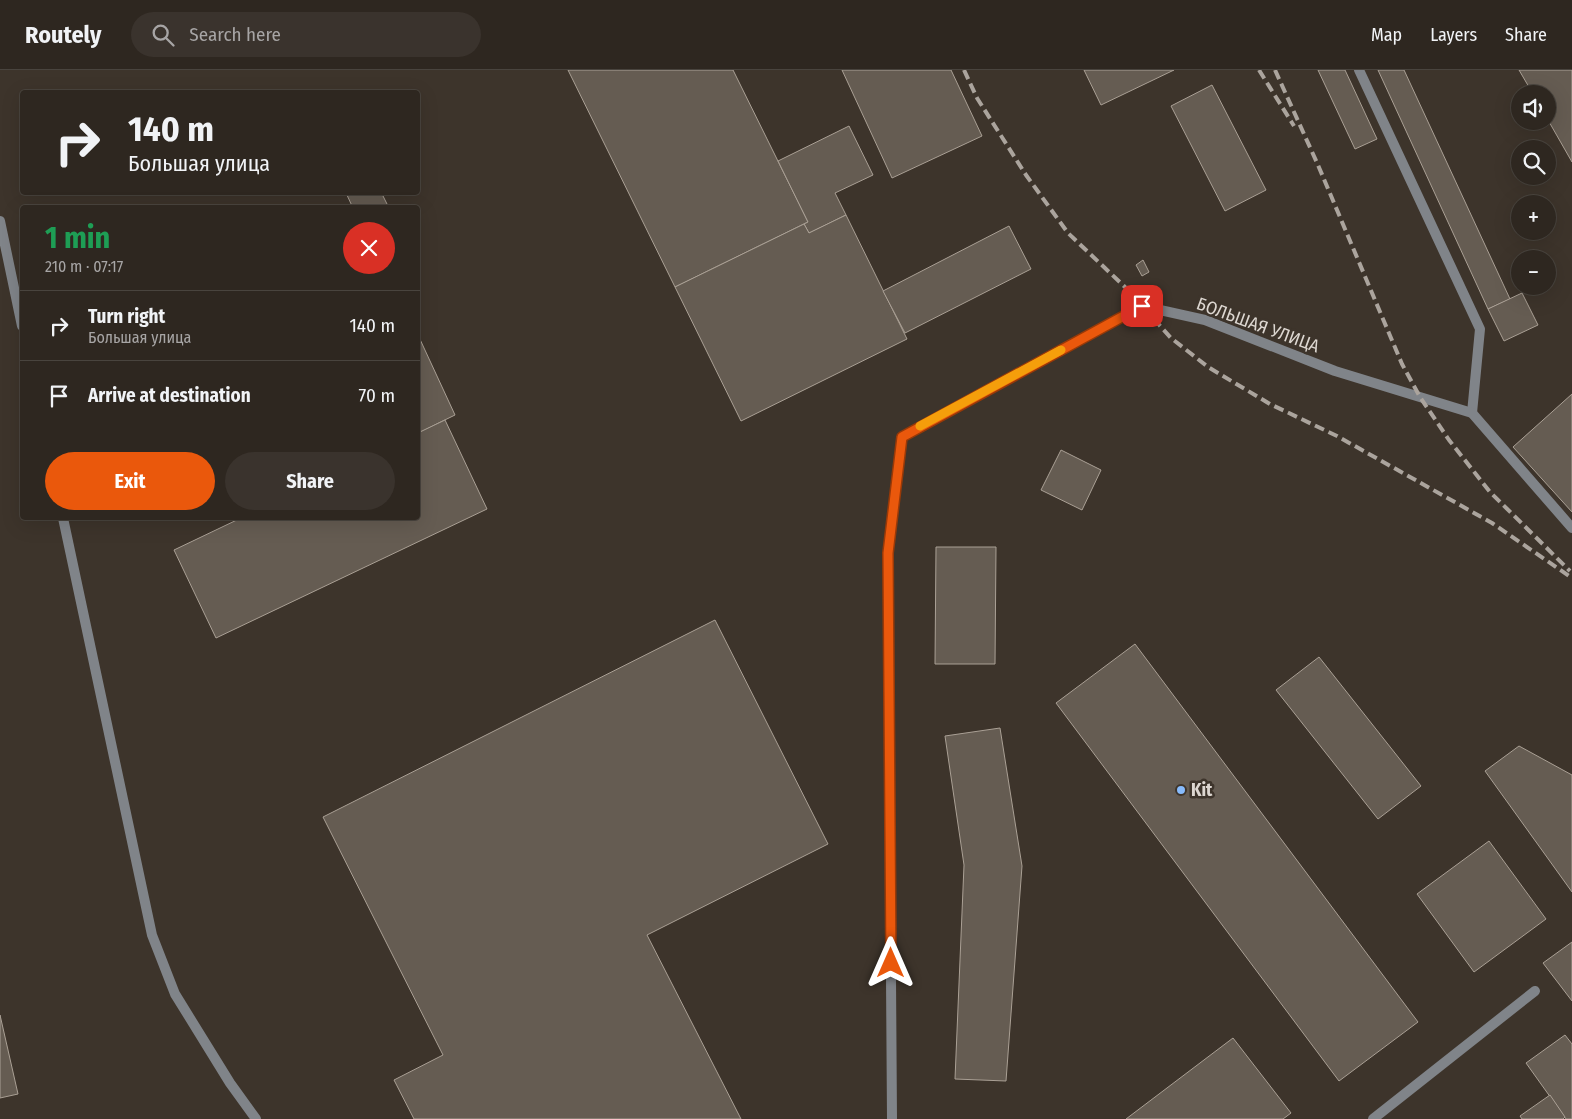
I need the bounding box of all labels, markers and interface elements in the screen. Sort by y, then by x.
search box [131,12,481,57]
text: Routely [25,21,101,49]
icon: search [149,21,177,49]
text: Search here [189,23,281,46]
text: Map [1371,24,1402,46]
text: Layers [1430,24,1477,46]
text: Share [1505,24,1547,46]
map controls [1511,85,1556,295]
button: sound [1511,85,1556,130]
text: 140 m [128,108,214,150]
icon: right [45,110,110,175]
button: search [1511,140,1556,185]
text: Большая улица [128,150,270,177]
button: + [1511,195,1556,240]
text: 1 min [45,220,110,256]
button: close [343,222,395,274]
button: − [1511,250,1556,295]
text: 210 m · 07:17 [45,257,123,276]
pin [1121,285,1163,327]
icon: arrive [1128,292,1156,320]
street label: БОЛЬШАЯ УЛИЦА [1194,293,1323,358]
text: Turn right [88,305,165,328]
icon: right [45,312,73,340]
text: 140 m [349,314,395,337]
text: Большая улица [88,328,191,347]
icon: arrive [45,382,73,410]
text: Arrive at destination [88,384,251,407]
text: 70 m [359,384,395,407]
button: Exit [45,452,215,510]
button: Share [225,452,395,510]
place label: Kit [1191,779,1213,801]
marker: Kit [1175,784,1187,796]
position arrow [864,936,916,988]

